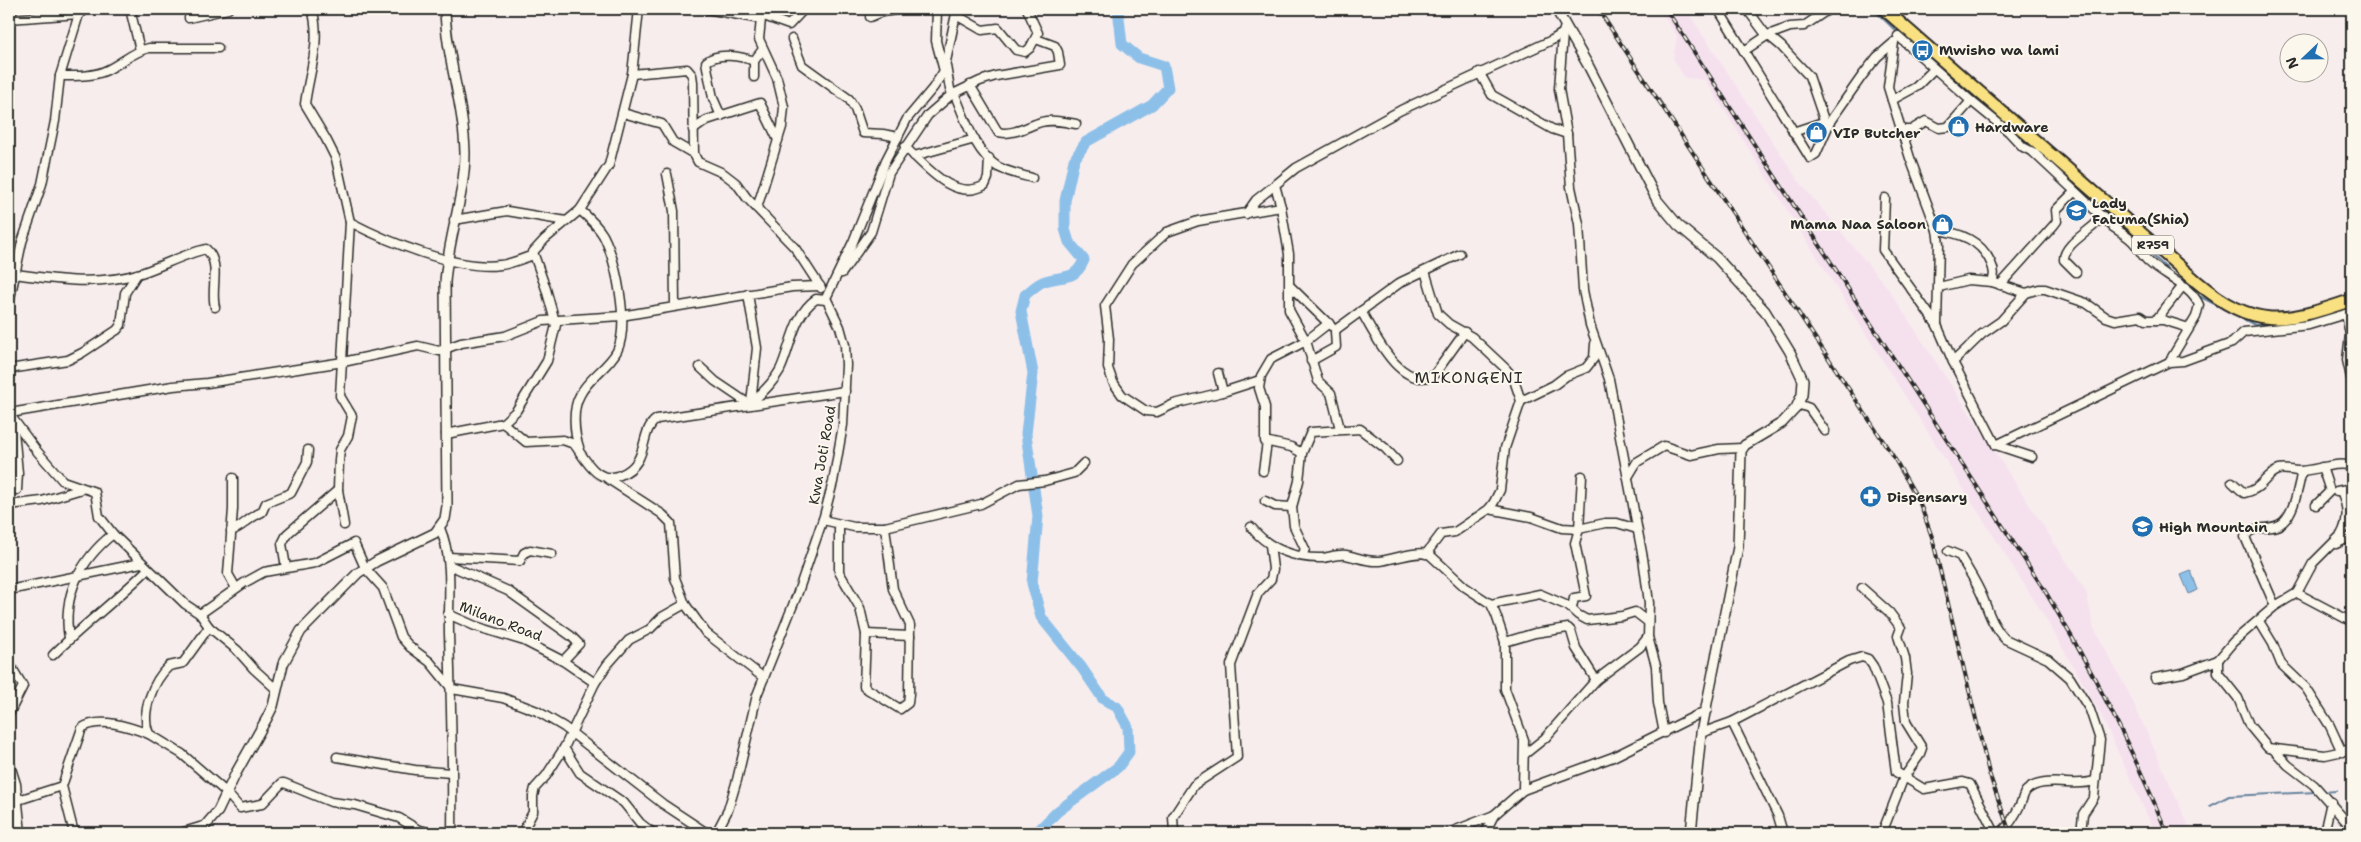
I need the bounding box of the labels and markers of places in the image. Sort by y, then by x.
bus stop icon: Mwisho wa lami [1911,38,1935,62]
place label: Mwisho wa lami [1939,41,2059,59]
shop icon: Hardware [1947,115,1971,139]
place label: Hardware [1975,118,2049,136]
shop icon: VIP Butcher [1805,121,1829,145]
place label: VIP Butcher [1833,124,1921,142]
place label: Lady Fatuma(Shia) [2092,194,2189,228]
school or university icon: Lady Fatuma(Shia) [2064,199,2088,223]
shop icon: Mama Naa Saloon [1930,212,1954,236]
place label: Mama Naa Saloon [1790,215,1926,233]
pharmacy icon: Dispensary [1859,485,1883,509]
place label: Dispensary [1887,488,1967,506]
school or university icon: High Mountain [2131,515,2155,539]
place label: High Mountain [2159,518,2267,536]

